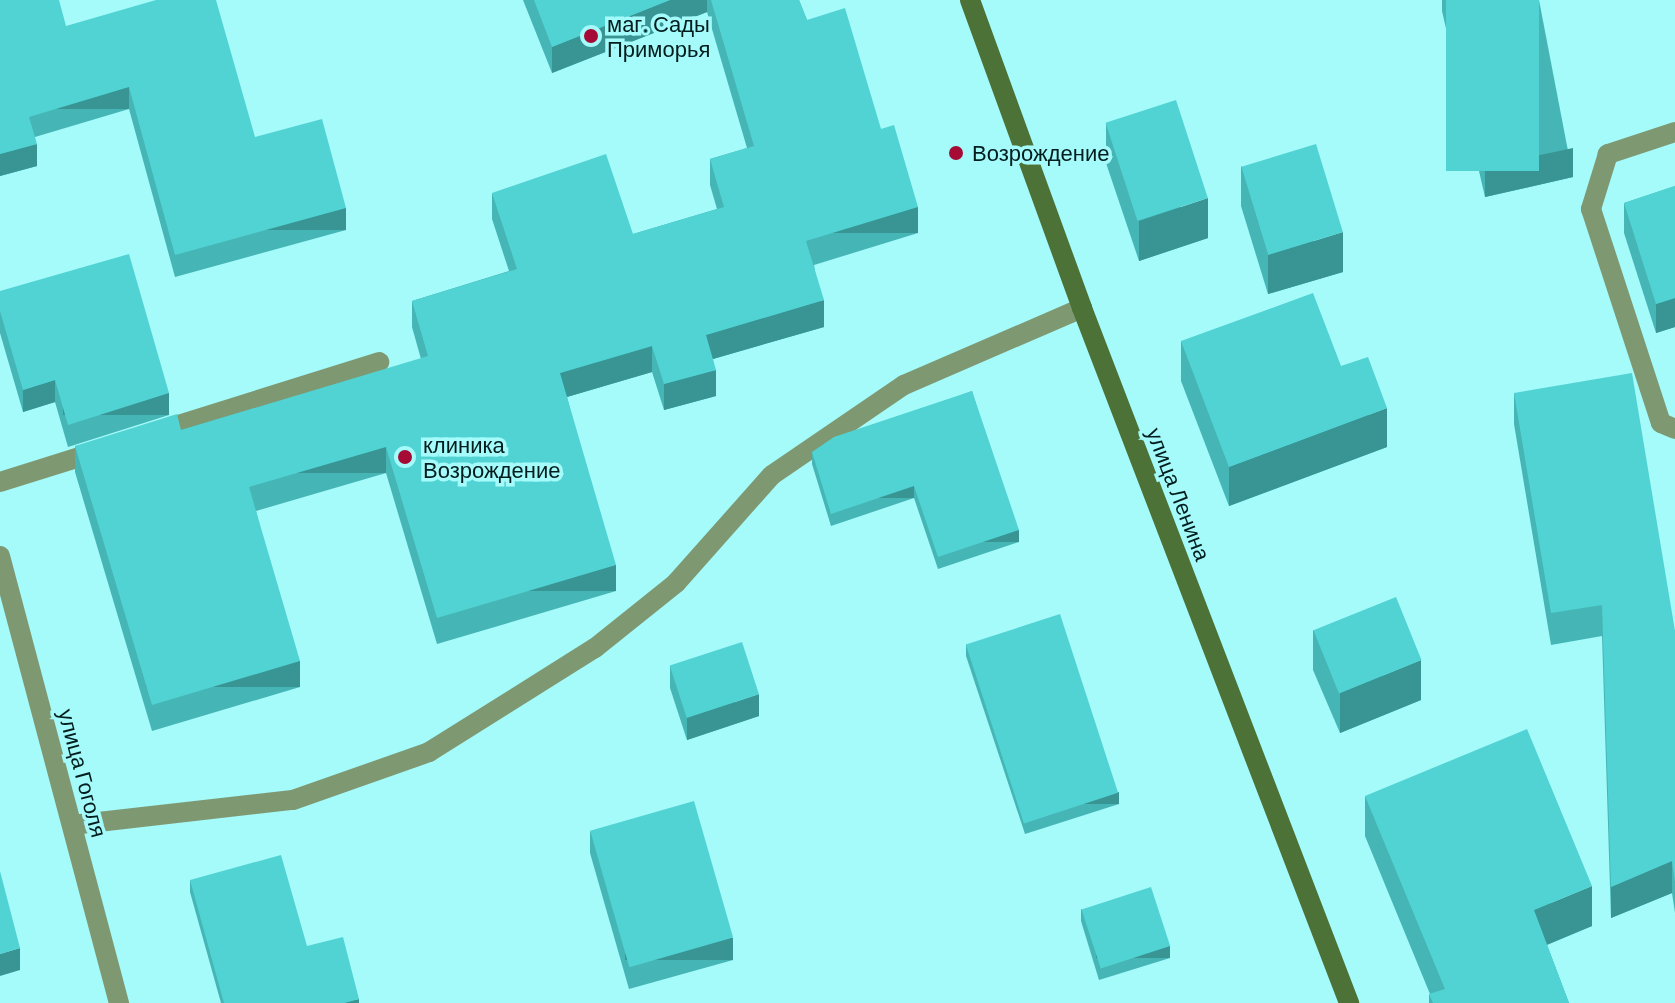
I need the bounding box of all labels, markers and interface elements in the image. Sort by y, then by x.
place label: маг. Сады Приморья [607,10,710,62]
marker: маг. Сады Приморья [582,27,600,45]
place label: Возрождение [972,140,1109,166]
marker: Возрождение [947,144,965,162]
street label: улица Ленина [1142,424,1216,564]
place label: клиника Возрождение [423,431,560,482]
marker: клиника Возрождение [394,446,416,468]
street label: улица Гоголя [53,706,113,840]

